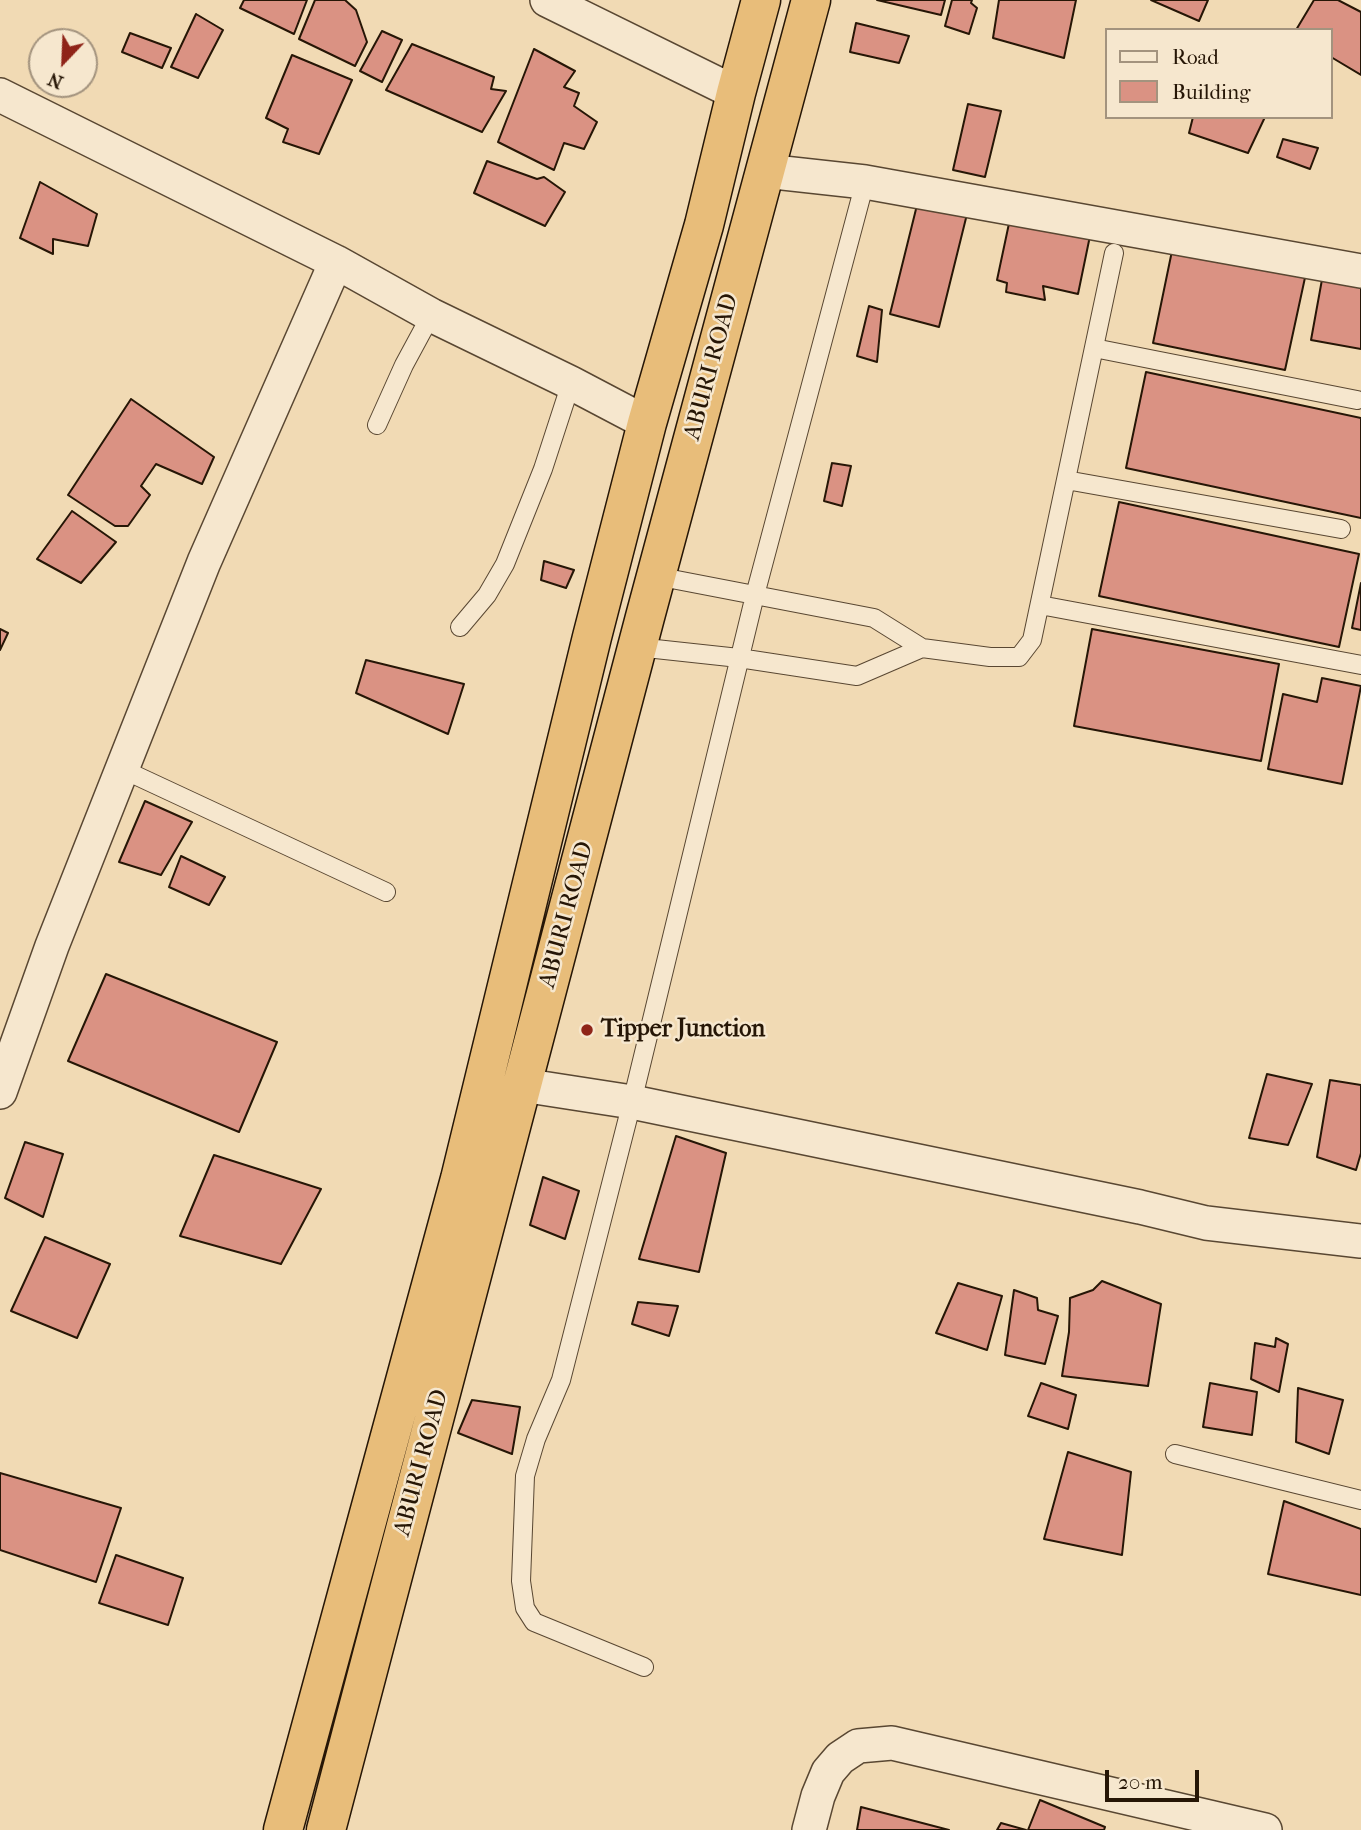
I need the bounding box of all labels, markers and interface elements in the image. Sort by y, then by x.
north arrow [28,28,98,98]
legend [1106,28,1333,119]
text: Road [1172,45,1219,69]
text: N [45,68,67,93]
text: Building [1172,80,1250,104]
street label: ABURI ROAD [679,290,745,444]
street label: ABURI ROAD [534,838,600,992]
place label: Tipper Junction [601,1016,765,1044]
marker: Tipper Junction [579,1022,595,1038]
street label: ABURI ROAD [389,1386,455,1540]
scale bar [1109,1756,1204,1800]
text: 20 m [1118,1770,1162,1794]

